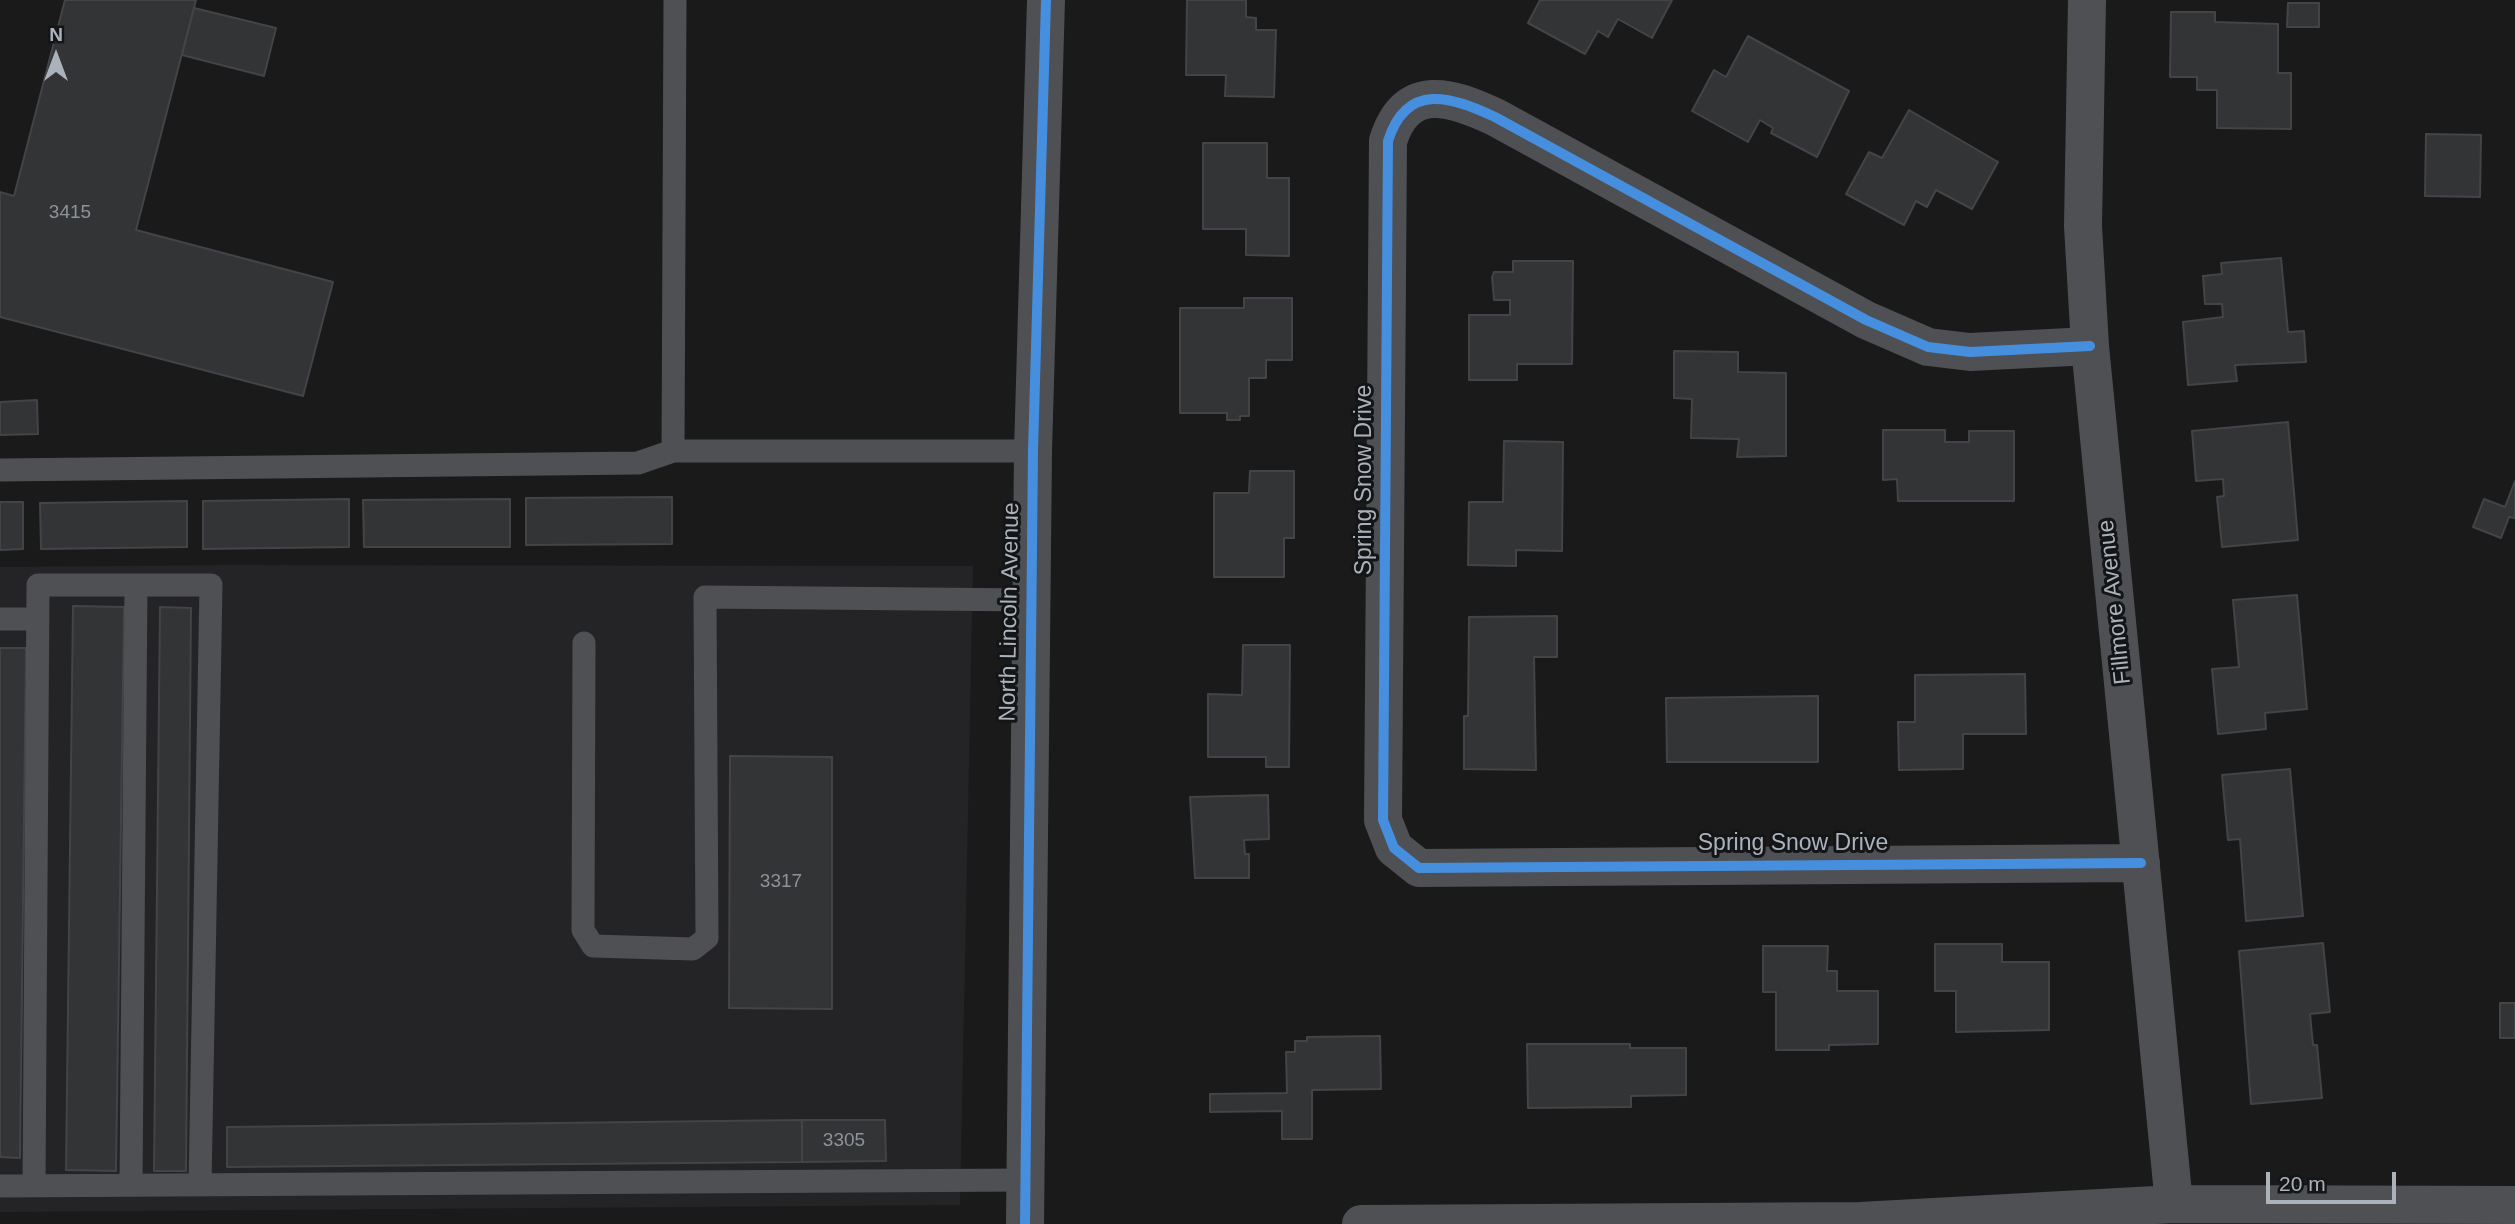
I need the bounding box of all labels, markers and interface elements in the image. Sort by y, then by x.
north arrow [21,21,91,91]
text: N [49,24,63,45]
house number: 3415 [49,202,91,224]
street label: Spring Snow Drive [1351,385,1379,575]
street label: North Lincoln Avenue [994,502,1026,722]
street label: Fillmore Avenue [2093,518,2137,686]
street label: Spring Snow Drive [1698,830,1888,858]
house number: 3317 [760,871,802,893]
house number: 3305 [823,1130,865,1152]
scale bar [2270,1158,2400,1202]
text: 20 m [2279,1172,2326,1195]

